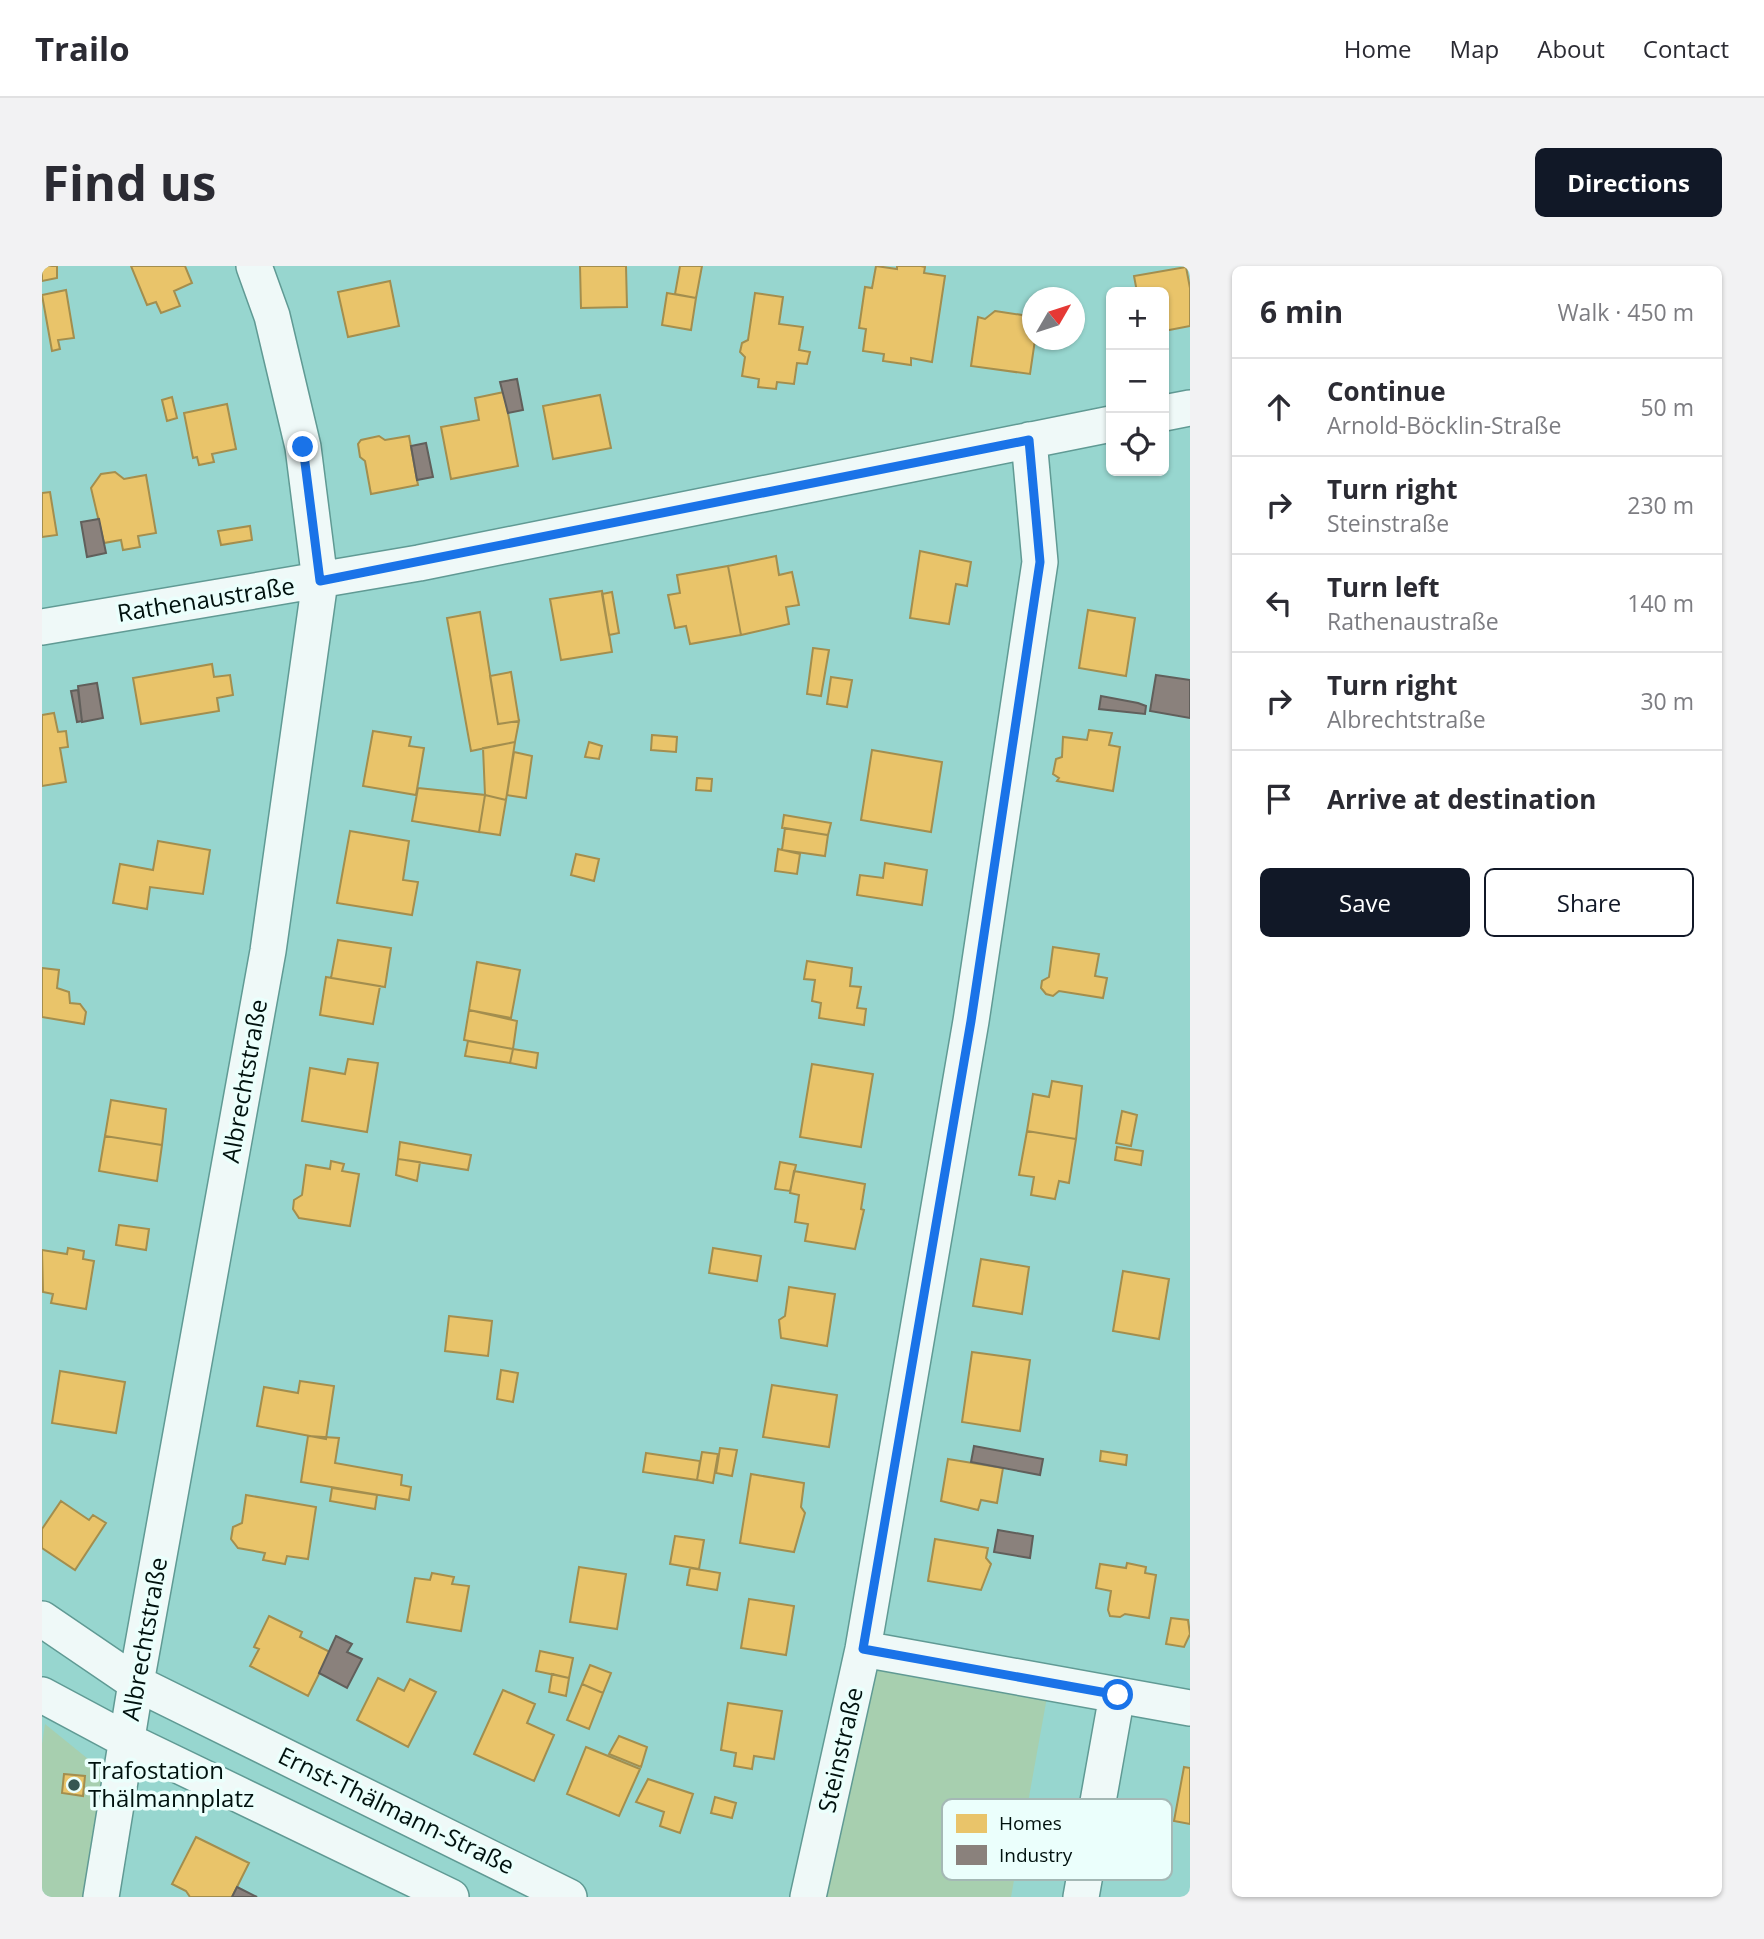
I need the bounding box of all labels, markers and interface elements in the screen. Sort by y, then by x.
text: Trailo [35,26,130,71]
text: Home [1344,32,1412,65]
text: Map [1450,32,1499,65]
text: About [1537,32,1605,65]
text: Contact [1643,32,1729,65]
button: Directions [1535,148,1722,217]
text: Find us [42,149,216,215]
north arrow [1022,287,1085,350]
map controls [1106,287,1169,476]
button: + [1106,287,1169,350]
text: 6 min [1260,291,1343,332]
text: Walk · 450 m [1557,296,1694,328]
button: − [1106,350,1169,413]
text: Continue [1327,373,1446,409]
icon: ahead [1260,388,1298,426]
text: 50 m [1640,391,1694,423]
text: Arnold-Böcklin-Straße [1327,409,1561,441]
button: locate [1106,413,1169,476]
route end [287,431,318,462]
text: Turn right [1327,471,1458,507]
icon: right [1260,486,1298,524]
text: 230 m [1627,489,1694,521]
text: Steinstraße [1327,507,1449,539]
street label: Rathenaustraße [115,568,297,629]
text: Turn left [1327,569,1439,605]
icon: left [1260,584,1298,622]
text: 140 m [1627,587,1694,619]
text: Rathenaustraße [1327,605,1499,637]
text: Turn right [1327,667,1458,703]
icon: right [1260,682,1298,720]
text: 30 m [1640,685,1694,717]
text: Albrechtstraße [1327,703,1486,735]
icon: arrive [1260,780,1298,818]
text: Arrive at destination [1327,781,1596,817]
button: Save [1260,868,1470,937]
button: Share [1484,868,1694,937]
street label: Albrechtstraße [213,996,274,1165]
street label: Albrechtstraße [113,1554,174,1723]
route start [1102,1679,1133,1710]
street label: Steinstraße [809,1684,870,1816]
street label: Ernst-Thälmann-Straße [273,1738,520,1881]
place label: Trafostation Thälmannplatz [88,1753,254,1814]
marker: Trafostation Thälmannplatz [66,1777,82,1793]
legend [942,1799,1172,1880]
text: Homes [999,1810,1062,1836]
text: Industry [999,1842,1073,1868]

